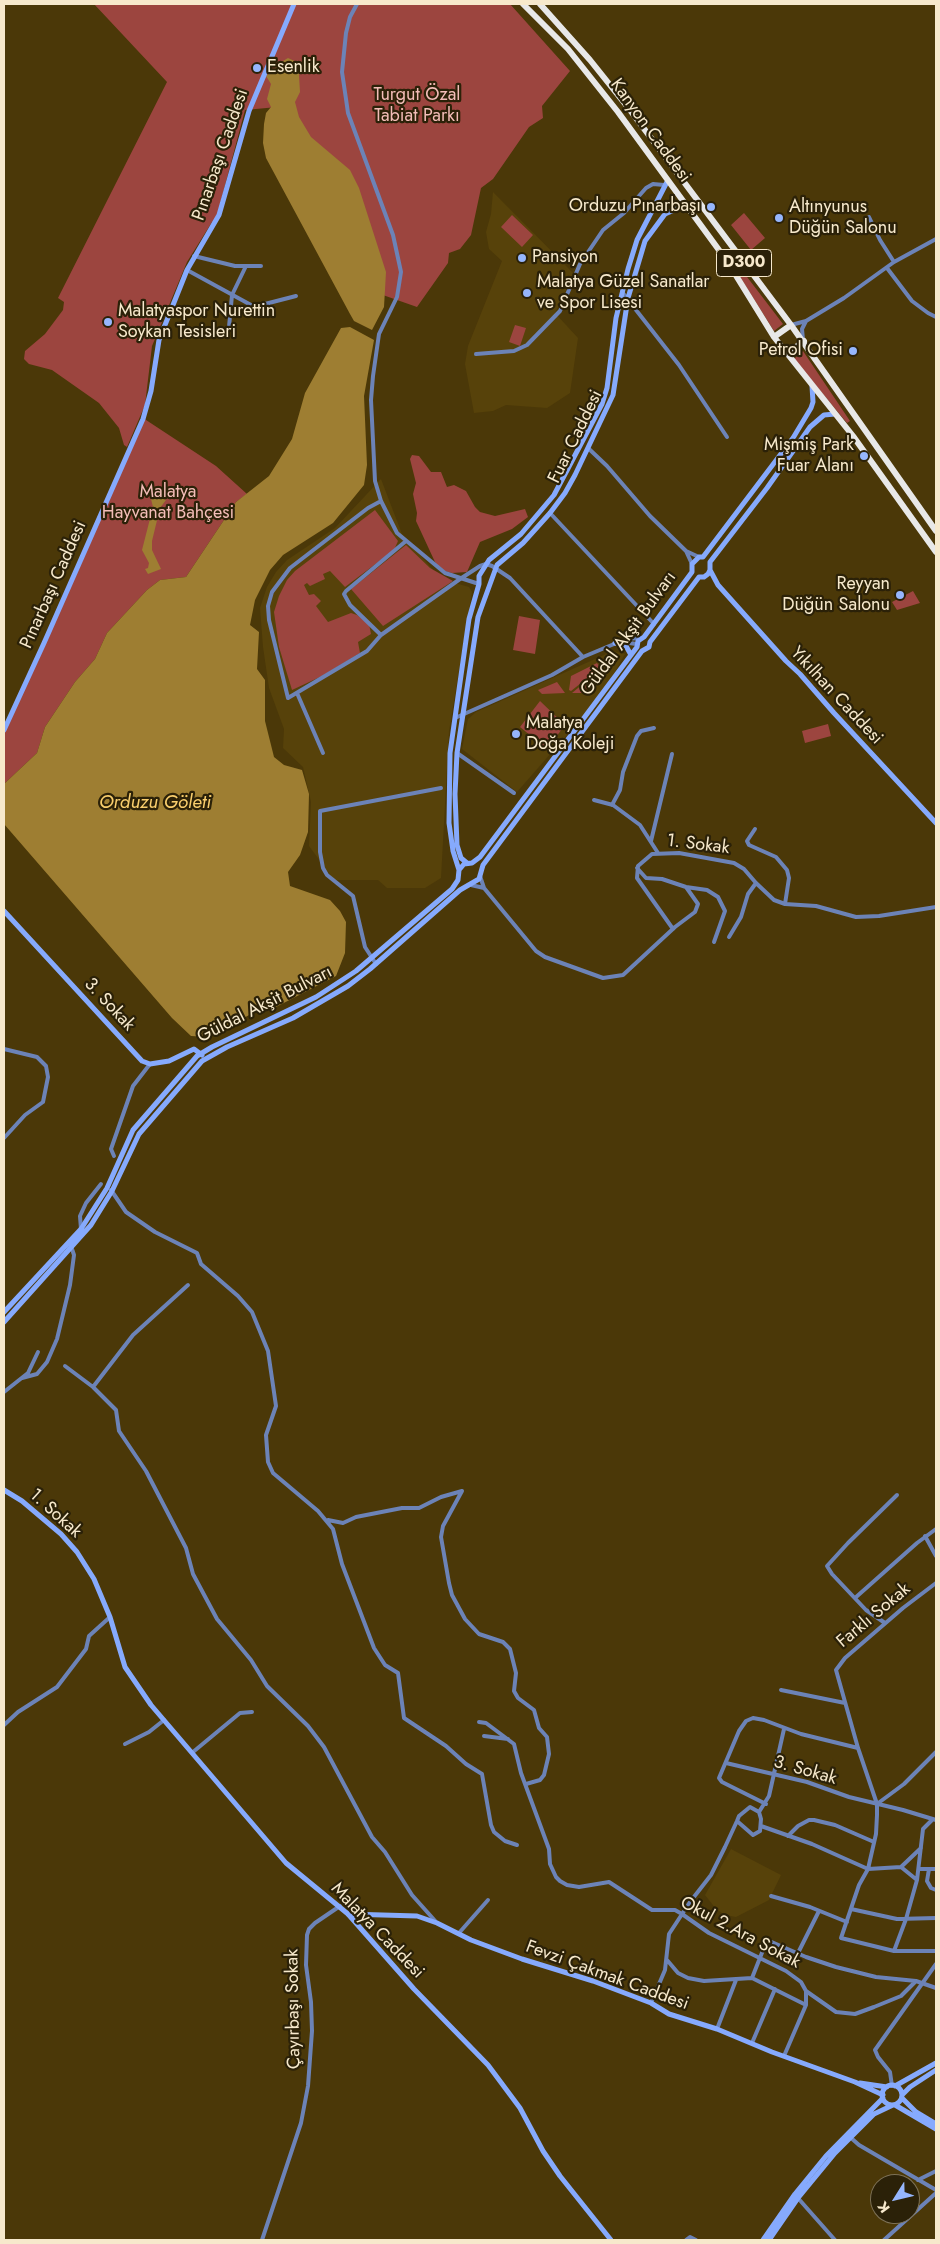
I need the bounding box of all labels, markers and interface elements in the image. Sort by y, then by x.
place label: Esenlik [267,57,320,79]
marker: Esenlik [251,62,263,74]
street label: Kanyon Caddesi [605,75,695,187]
park label: Turgut Özal Tabiat Parkı [373,85,461,128]
street label: Pınarbaşı Caddesi [188,87,254,223]
place label: Orduzu Pınarbaşı [569,196,701,218]
place label: Altınyunus Düğün Salonu [789,197,897,240]
marker: Orduzu Pınarbaşı [705,201,717,213]
marker: Altınyunus Düğün Salonu [773,212,785,224]
place label: Pansiyon [532,247,598,269]
road number: D300 [716,250,772,276]
marker: Pansiyon [516,252,528,264]
place label: Malatya Güzel Sanatlar ve Spor Lisesi [537,272,709,314]
marker: Malatya Güzel Sanatlar ve Spor Lisesi [521,287,533,299]
place label: Malatyaspor Nurettin Soykan Tesisleri [118,301,275,344]
marker: Malatyaspor Nurettin Soykan Tesisleri [102,316,114,328]
place label: Petrol Ofisi [759,340,843,362]
marker: Petrol Ofisi [847,345,859,357]
street label: Fuar Caddesi [544,387,608,487]
place label: Mişmiş Park Fuar Alanı [764,435,854,478]
marker: Mişmiş Park Fuar Alanı [858,450,870,462]
park label: Malatya Hayvanat Bahçesi [102,482,234,524]
street label: Pınarbaşı Caddesi [16,518,92,652]
street label: Güldal Akşit Bulvarı [577,568,681,700]
place label: Reyyan Düğün Salonu [782,574,890,616]
marker: Reyyan Düğün Salonu [894,589,906,601]
street label: Yıkılhan Caddesi [785,643,887,749]
place label: Malatya Doğa Koleji [526,713,614,756]
marker: Malatya Doğa Koleji [510,728,522,740]
water label: Orduzu Göleti [99,792,211,814]
street label: 1. Sokak [665,830,731,860]
street label: Güldal Akşit Bulvarı [194,962,336,1048]
street label: 3. Sokak [79,974,139,1036]
street label: 1. Sokak [24,1485,86,1543]
street label: Farklı Sokak [833,1579,915,1653]
street label: 3. Sokak [771,1752,839,1790]
street label: Malatya Caddesi [326,1879,428,1983]
street label: Okul 2.Ara Sokak [676,1892,804,1974]
street label: Fevzi Çakmak Caddesi [523,1936,691,2016]
street label: Çayırbaşı Sokak [282,1949,306,2069]
north arrow [870,2174,920,2224]
text: K [873,2197,895,2217]

